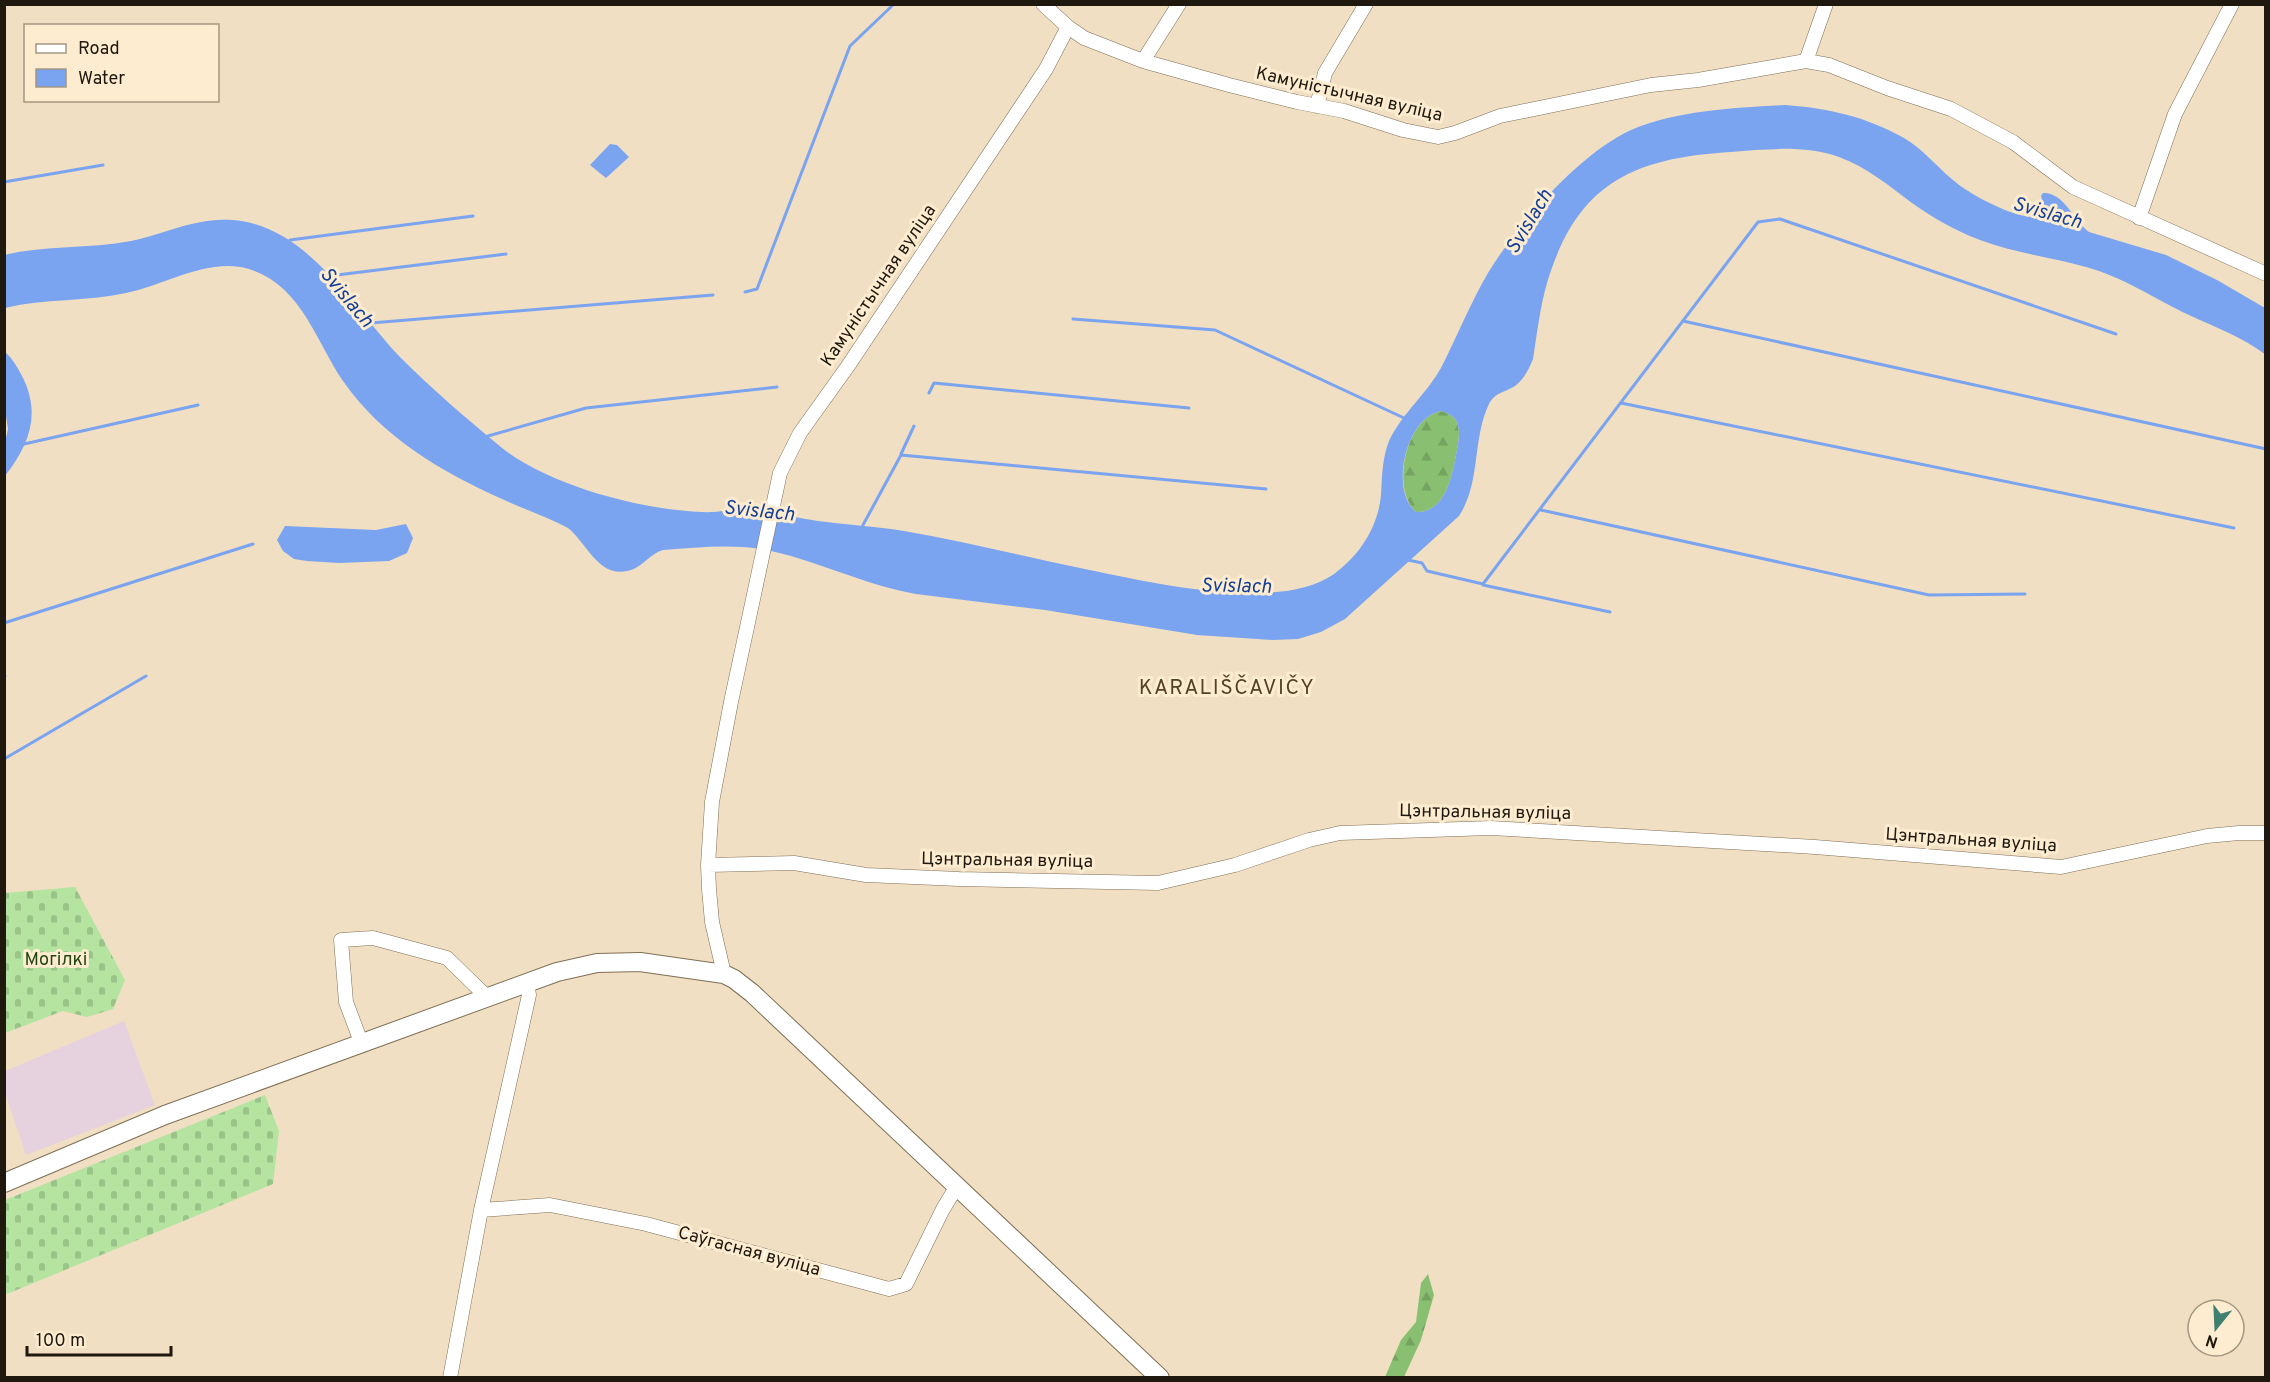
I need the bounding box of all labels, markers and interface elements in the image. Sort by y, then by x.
legend [24,24,219,102]
text: Road [78,38,120,61]
street label: Камуністычная вуліца [1254,62,1444,128]
text: Water [78,68,125,91]
water label: Svislach [1501,185,1559,259]
water label: Svislach [2009,192,2085,236]
street label: Камуністычная вуліца [816,201,942,371]
water label: Svislach [313,263,379,334]
water label: Svislach [722,495,796,529]
water label: Svislach [1200,573,1272,601]
district label: KARALIŠČAVIČY [1139,674,1315,702]
street label: Цэнтральная вуліца [1399,800,1571,826]
street label: Цэнтральная вуліца [1884,824,2058,858]
street label: Цэнтральная вуліца [921,848,1093,874]
park label: Могілкі [25,949,87,972]
street label: Саўгасная вуліца [675,1222,823,1282]
north arrow [2186,1298,2246,1358]
scale bar [27,1319,171,1357]
text: N [2203,1329,2221,1352]
text: 100 m [36,1330,85,1353]

